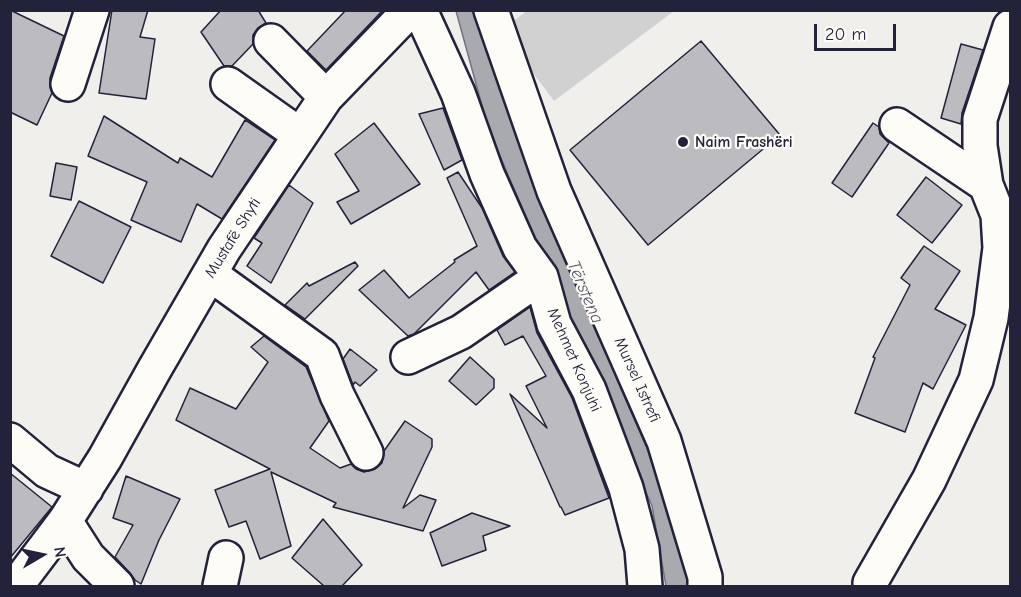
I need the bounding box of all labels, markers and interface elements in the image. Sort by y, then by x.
scale bar [817,12,900,50]
text: 20 m [825,24,866,45]
place label: Naim Frashëri [695,132,793,152]
marker: Naim Frashëri [676,135,690,149]
street label: Mustafë Shyti [201,194,265,282]
water label: Tërstena [562,257,608,327]
street label: Mehmet Konjuhi [543,305,605,415]
street label: Mursel Istrefi [610,334,664,426]
north arrow [12,525,72,585]
text: N [50,546,69,559]

